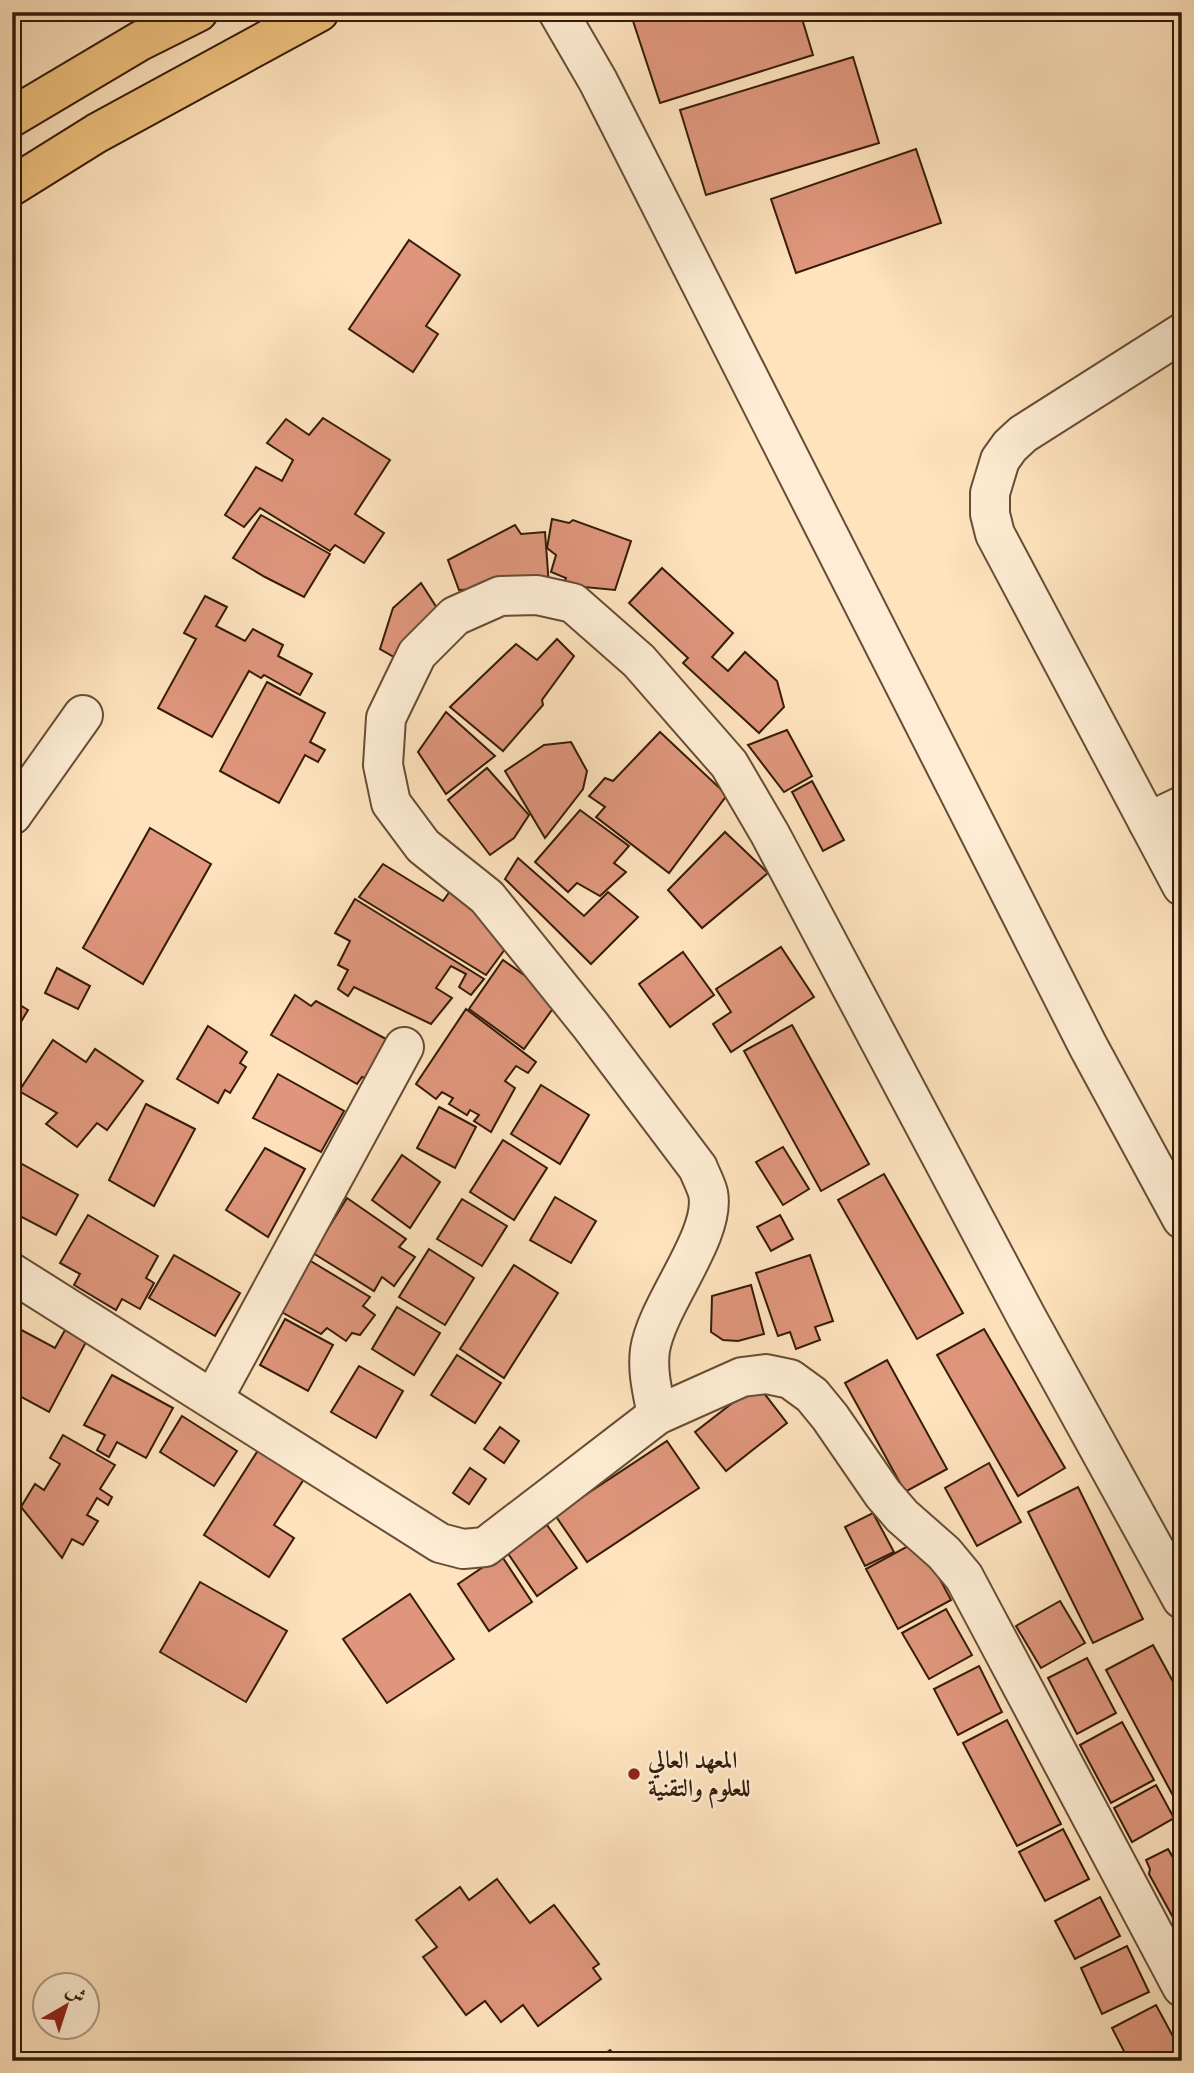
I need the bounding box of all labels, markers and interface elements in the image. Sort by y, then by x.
place label: المعهد العالي للعلوم والتقنية [647,1742,750,1809]
marker: المعهد العالي للعلوم والتقنية [626,1766,642,1782]
north arrow [32,1972,102,2042]
text: ش [61,1976,93,2010]

